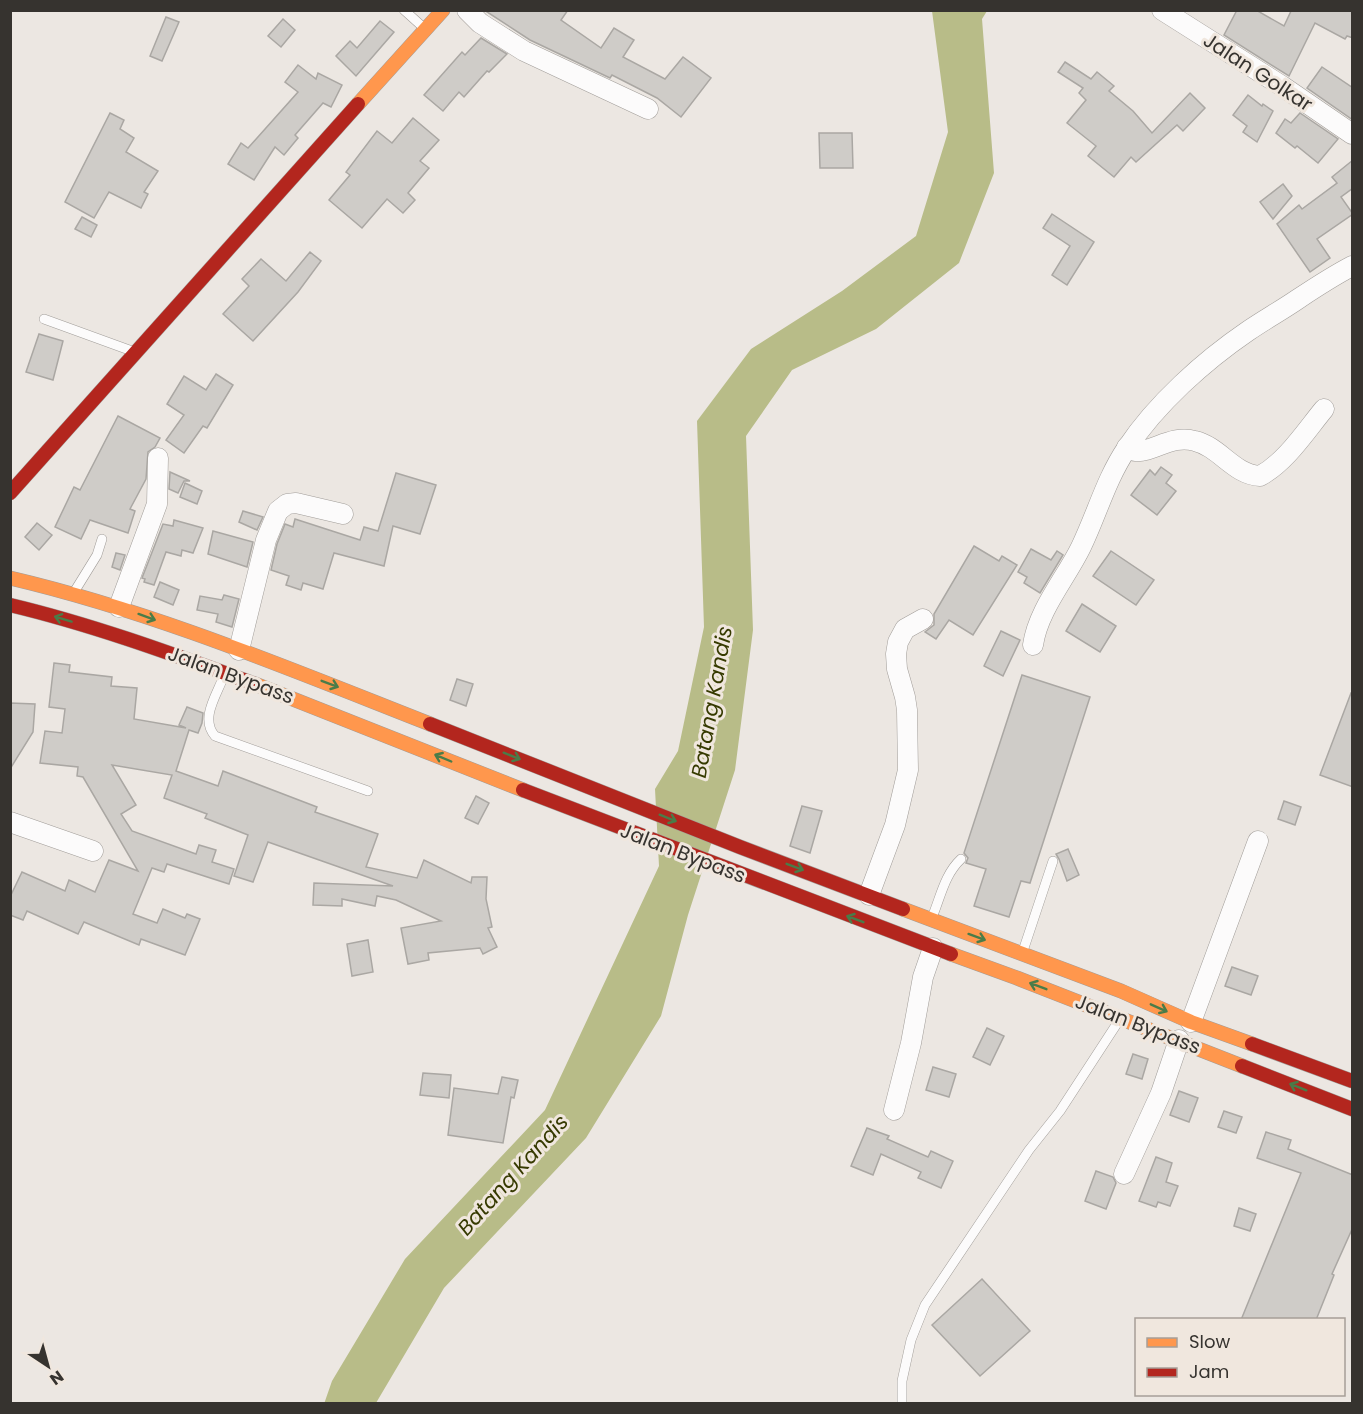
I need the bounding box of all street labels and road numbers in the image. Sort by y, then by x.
street label: Jalan Golkar [1198,26,1318,118]
street label: Jalan Bypass [164,639,298,711]
street label: Jalan Bypass [616,816,750,890]
street label: Jalan Bypass [1071,987,1205,1061]

